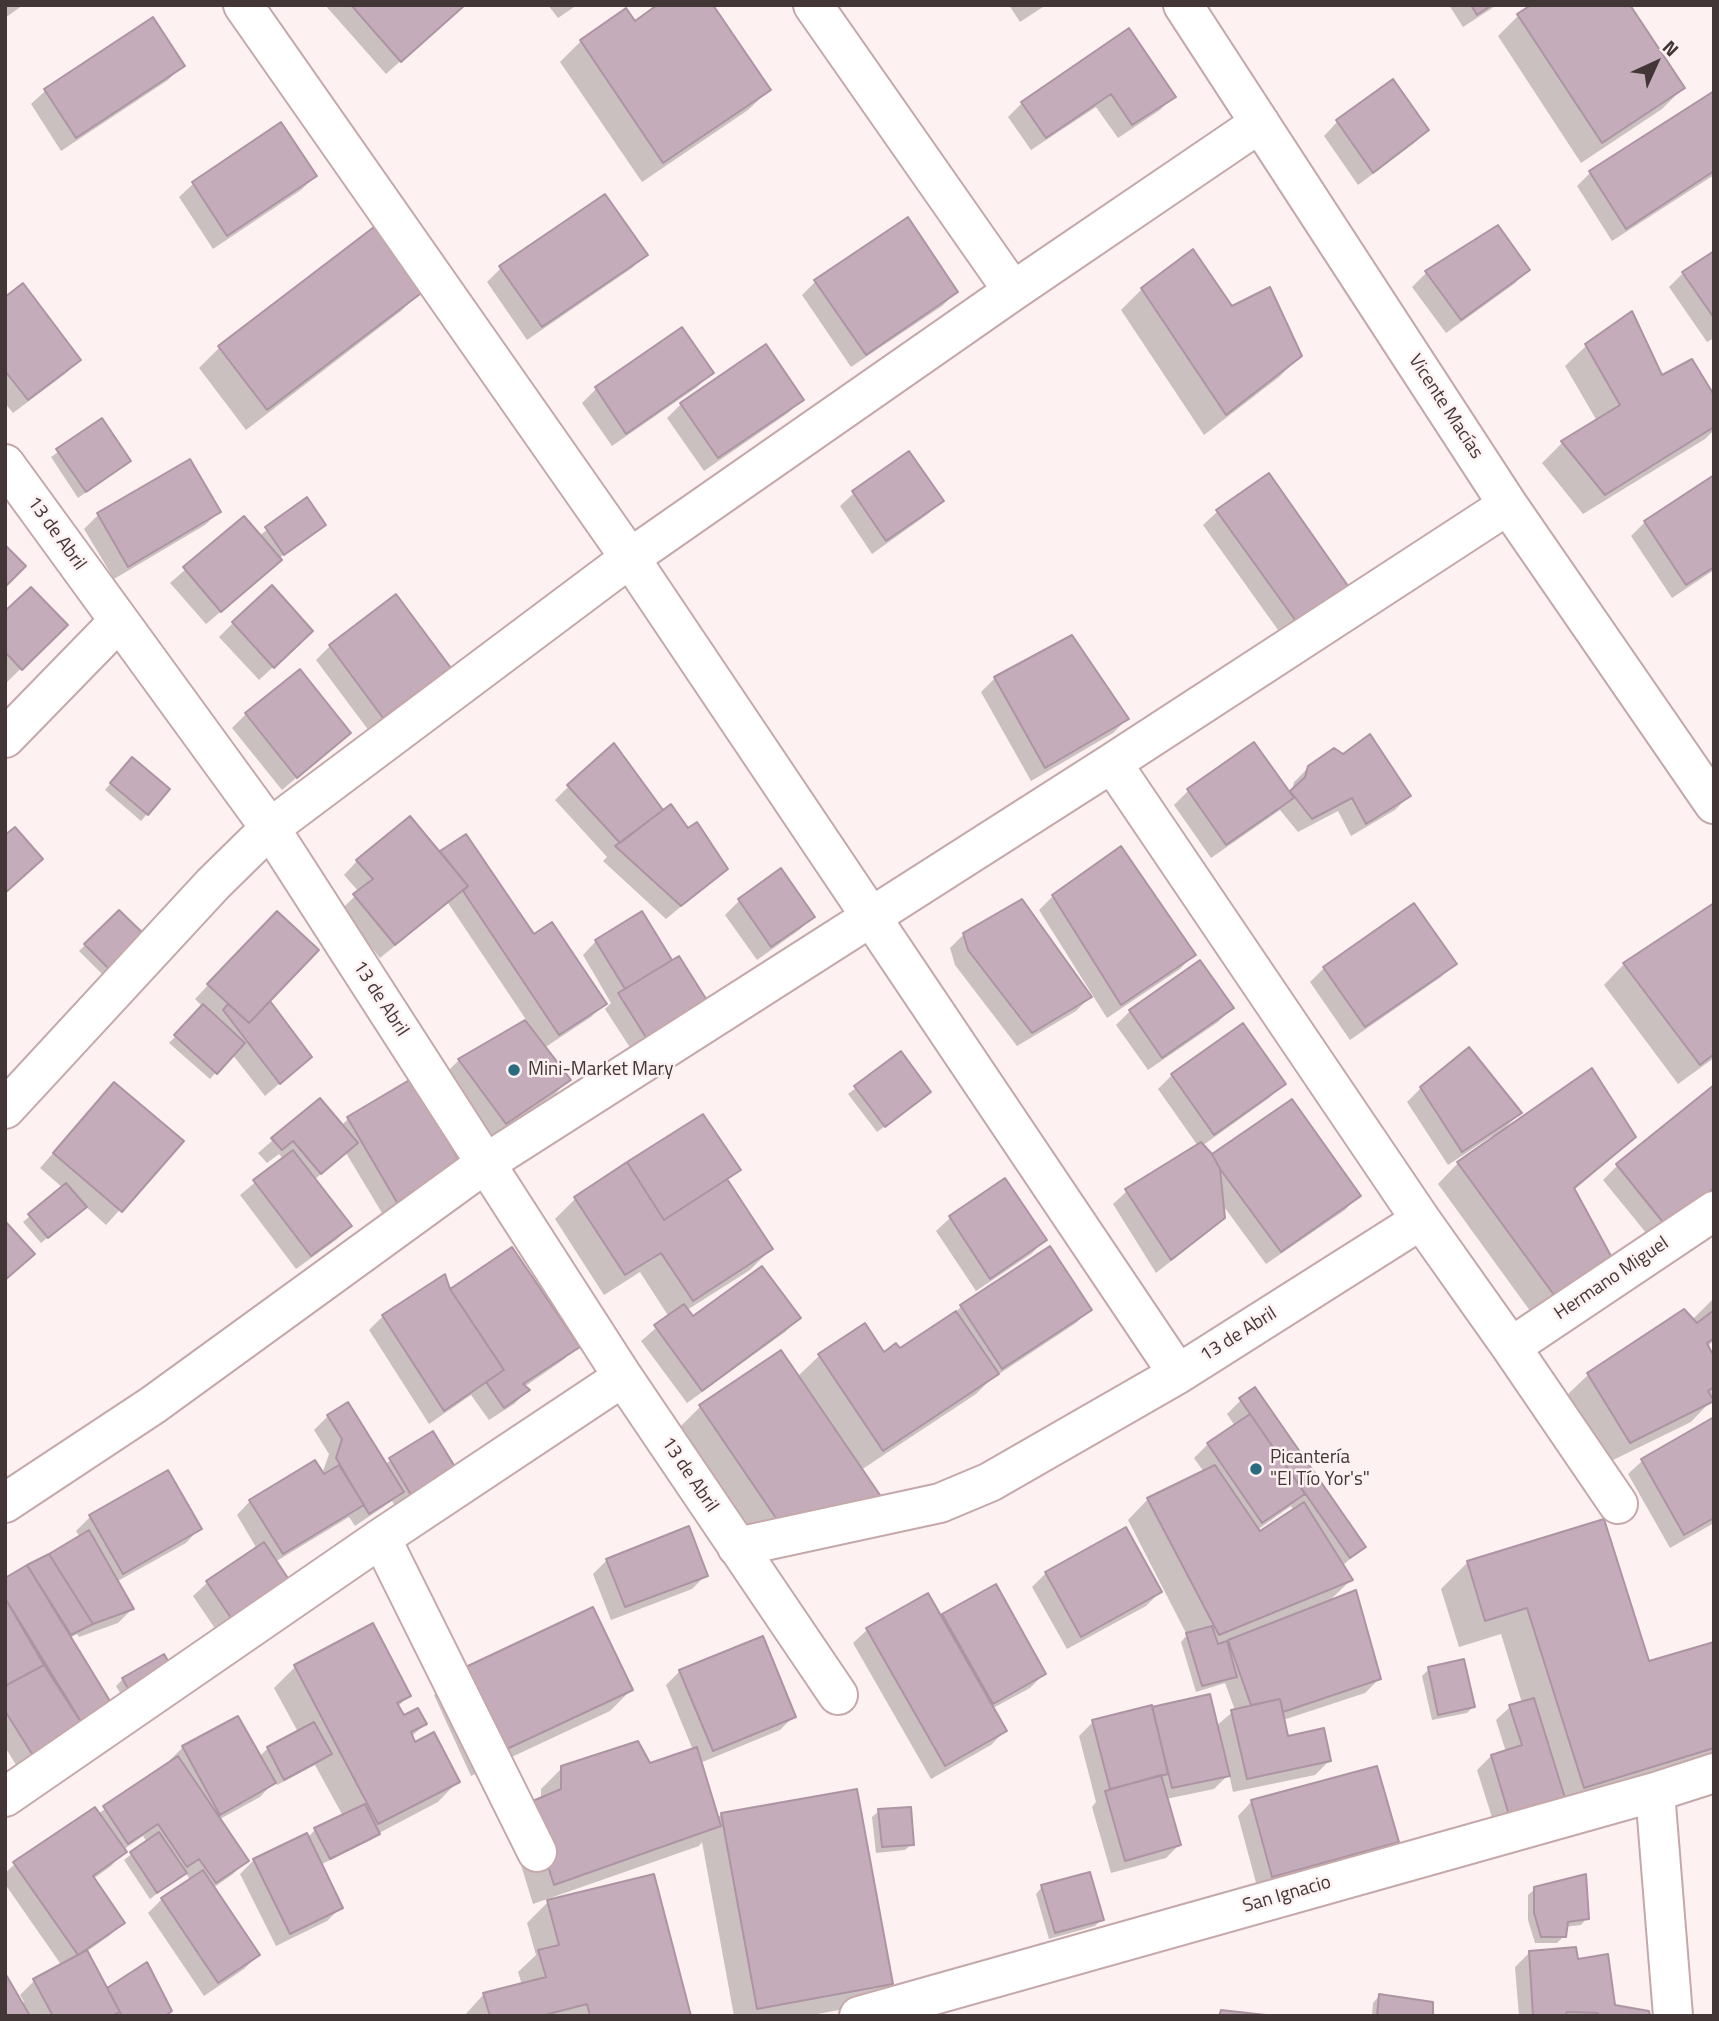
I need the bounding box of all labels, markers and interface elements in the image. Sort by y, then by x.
north arrow [1621,28,1691,98]
text: N [1656,33,1686,63]
street label: Vicente Macías [1403,351,1487,463]
street label: 13 de Abril [22,493,90,575]
street label: 13 de Abril [347,957,413,1041]
place label: Mini-Market Mary [528,1059,673,1081]
marker: Mini-Market Mary [506,1062,522,1078]
street label: Hermano Miguel [1551,1232,1673,1326]
street label: 13 de Abril [1197,1303,1281,1367]
street label: 13 de Abril [656,1433,722,1517]
place label: Picantería "El Tío Yor's" [1270,1447,1370,1491]
marker: Picantería "El Tío Yor's" [1248,1461,1264,1477]
street label: San Ignacio [1240,1872,1334,1918]

